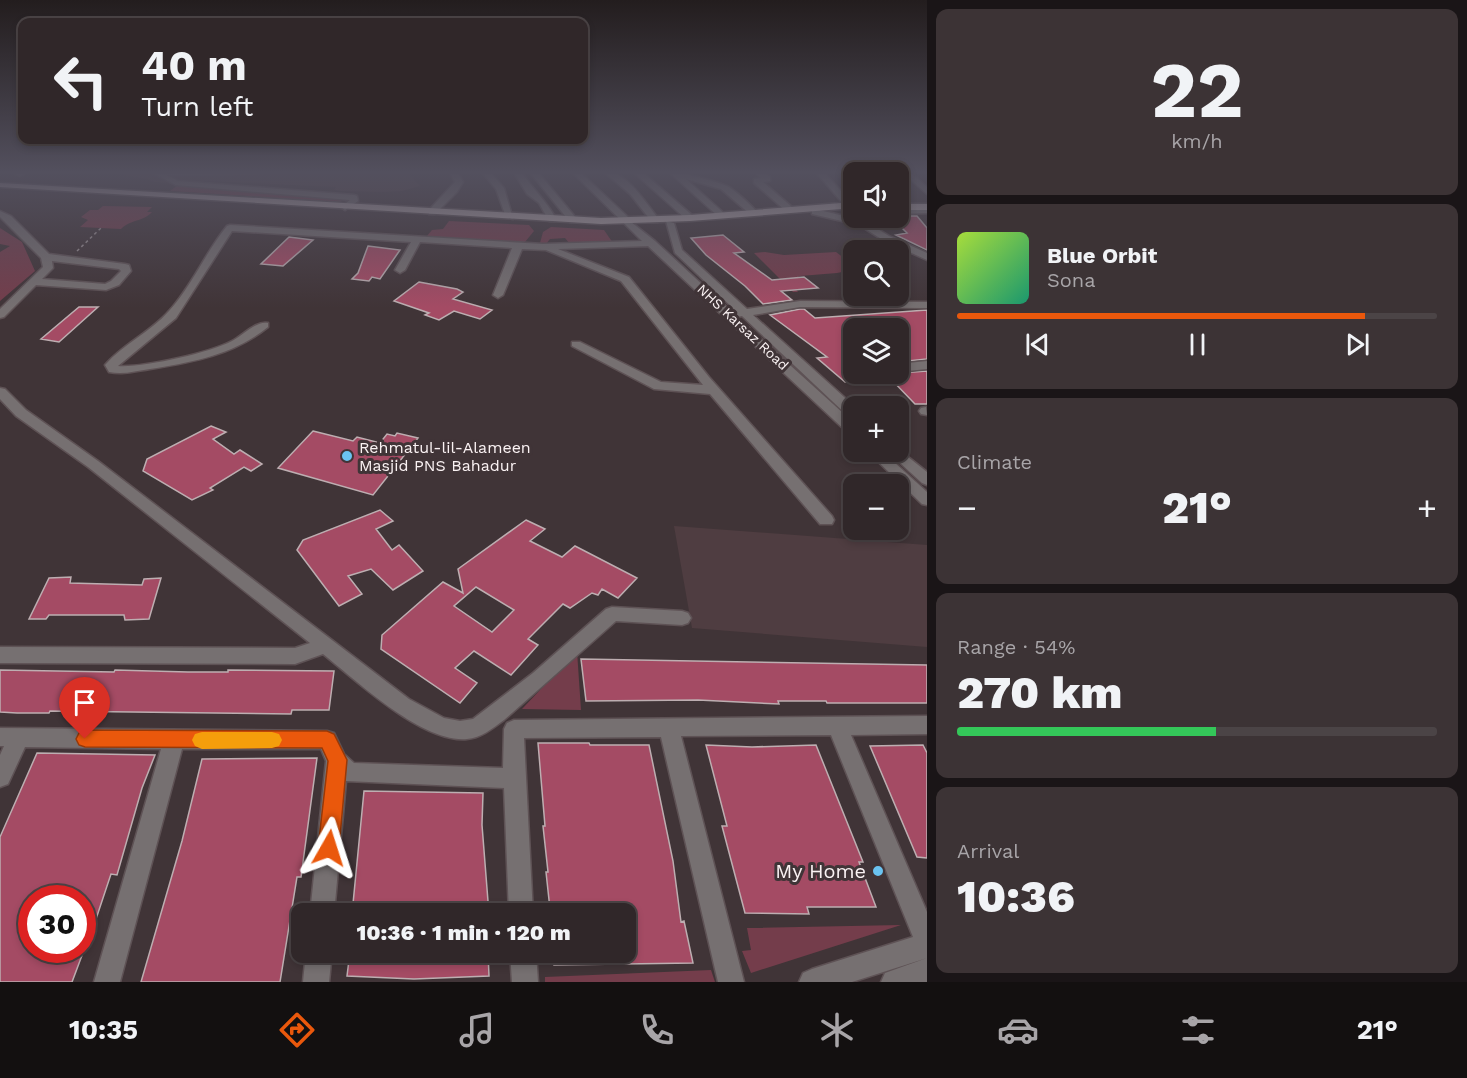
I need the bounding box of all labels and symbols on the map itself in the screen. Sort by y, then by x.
street label: NHS Karsaz Road [694,281,792,373]
place label: Rehmatul-lil-Alameen Masjid PNS Bahadur [359,438,531,475]
marker: Rehmatul-lil-Alameen Masjid PNS Bahadur [340,449,354,463]
pin [59,677,110,739]
position arrow [297,816,361,880]
place label: My Home [775,859,866,883]
marker: My Home [871,864,885,878]
speed limit sign: 30 [18,885,96,963]

